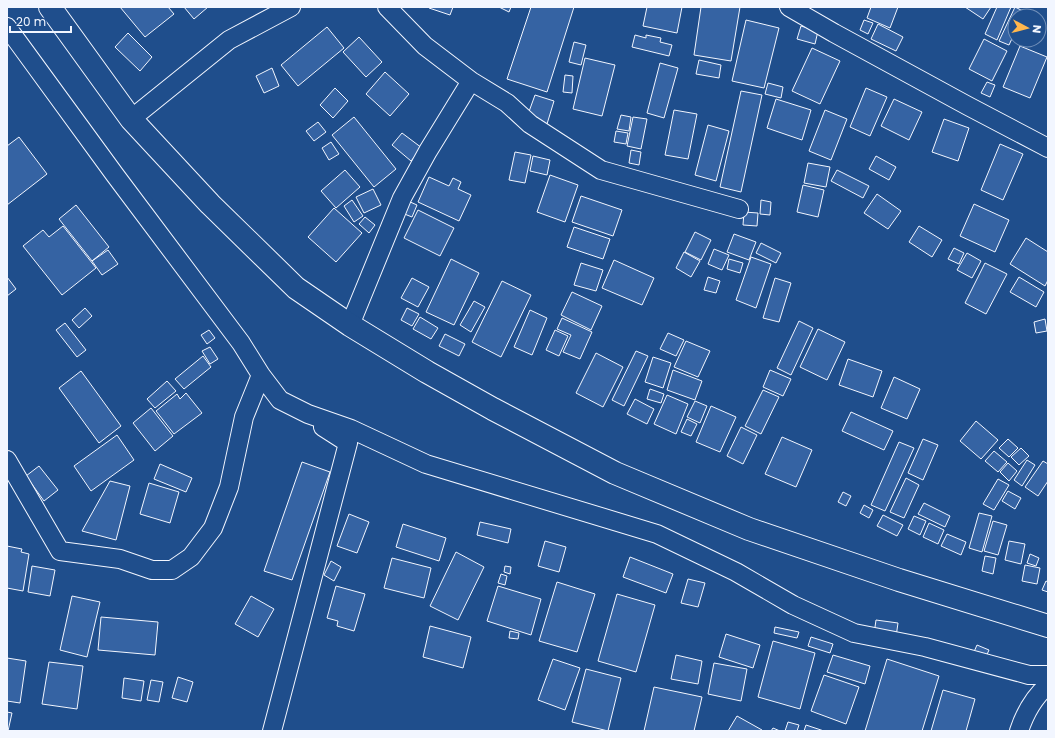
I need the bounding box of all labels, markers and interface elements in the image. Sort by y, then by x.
scale bar [10,8,71,34]
north arrow [1007,8,1047,48]
text: 20 m [16,13,46,30]
text: N [1028,24,1045,34]

